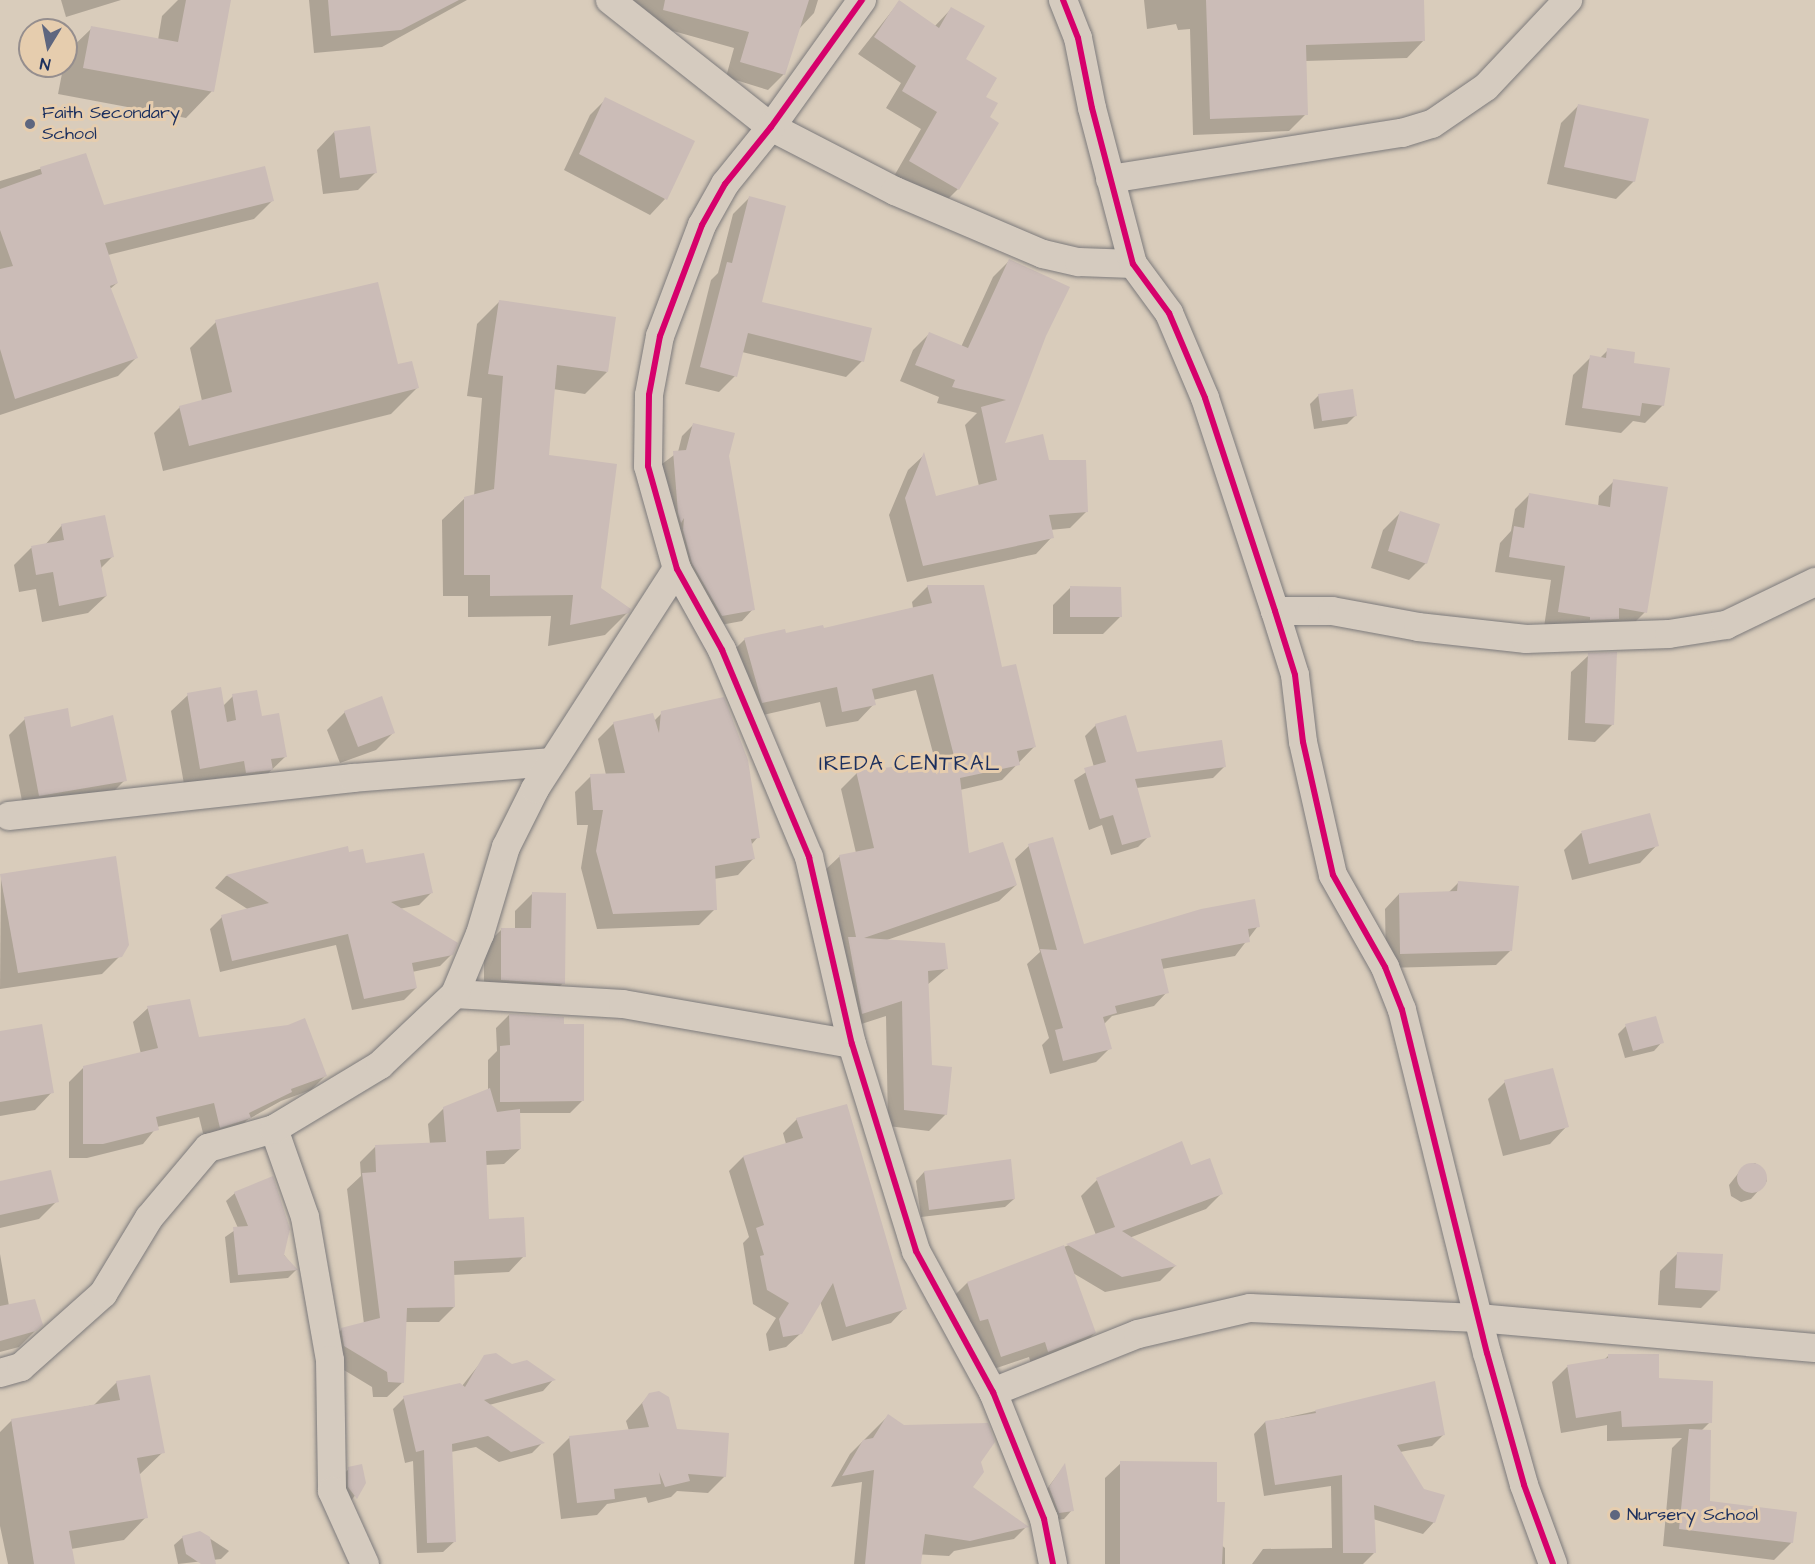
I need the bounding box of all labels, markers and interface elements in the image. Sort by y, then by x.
north arrow [18,18,78,78]
text: N [38,52,52,75]
place label: Faith Secondary School [42,103,180,146]
marker: Faith Secondary School [23,117,37,131]
district label: IREDA CENTRAL [819,751,1001,777]
place label: Nursery School [1627,1504,1758,1526]
marker: Nursery School [1608,1508,1622,1522]

